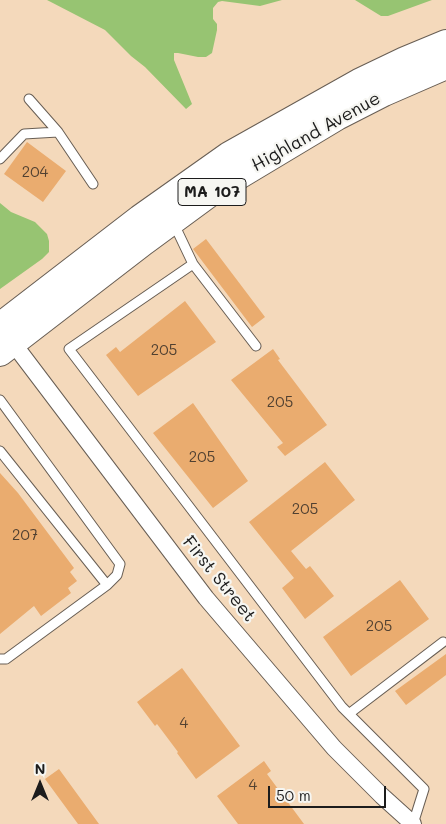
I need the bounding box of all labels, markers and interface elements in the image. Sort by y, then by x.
street label: Highland Avenue [248,88,384,176]
house number: 204 [22,163,48,181]
road number: MA 107 [178,178,246,206]
house number: 205 [151,341,177,359]
house number: 205 [267,393,293,411]
house number: 205 [189,448,215,466]
house number: 205 [292,500,318,518]
house number: 207 [12,526,38,544]
street label: First Street [178,532,260,626]
house number: 205 [366,617,392,635]
house number: 4 [180,714,188,732]
north arrow [15,759,65,809]
text: N [35,759,45,778]
house number: 4 [249,776,257,794]
scale bar [271,776,388,808]
text: 50 m [276,785,311,805]

